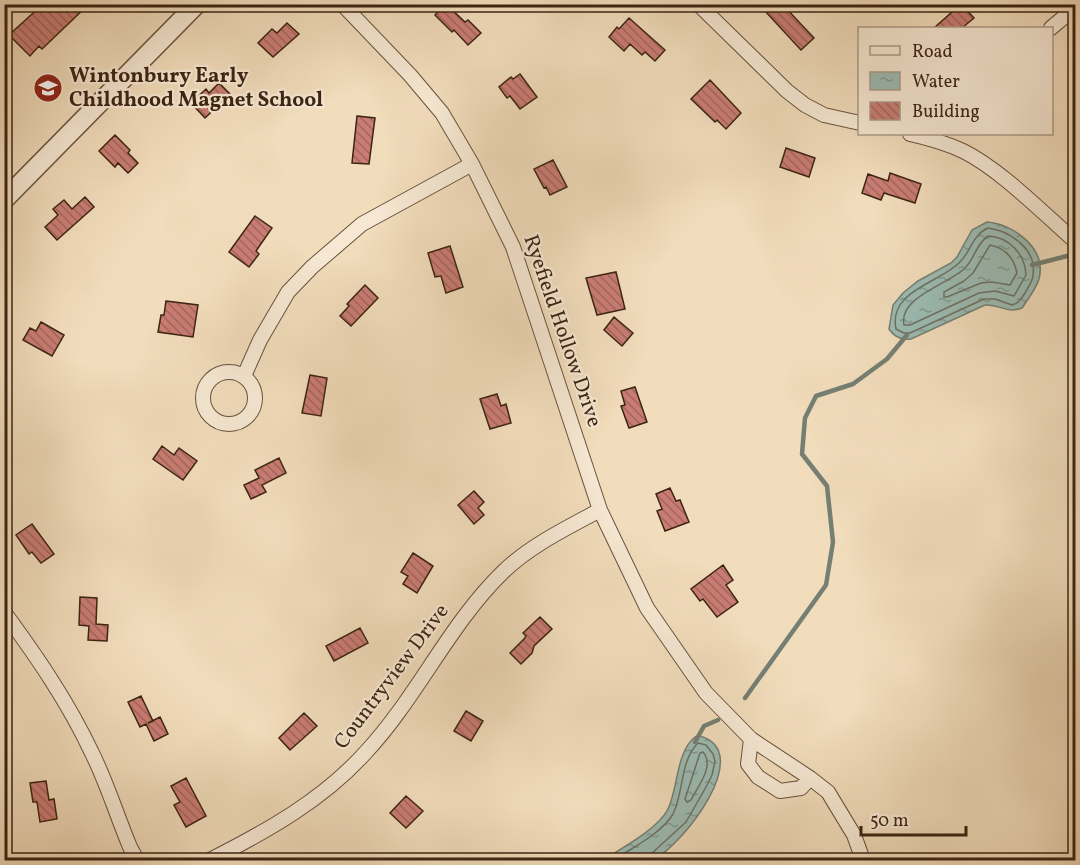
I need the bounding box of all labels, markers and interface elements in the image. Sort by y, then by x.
legend [858,27,1053,135]
text: Road [912,40,953,65]
place label: Wintonbury Early Childhood Magnet School [69,62,323,115]
text: Water [912,70,960,95]
school or university icon: Wintonbury Early Childhood Magnet School [32,72,64,104]
text: Building [912,100,980,125]
street label: Ryefield Hollow Drive [515,231,609,431]
street label: Countryview Drive [328,598,456,756]
scale bar [861,799,966,837]
text: 50 m [870,809,909,834]

